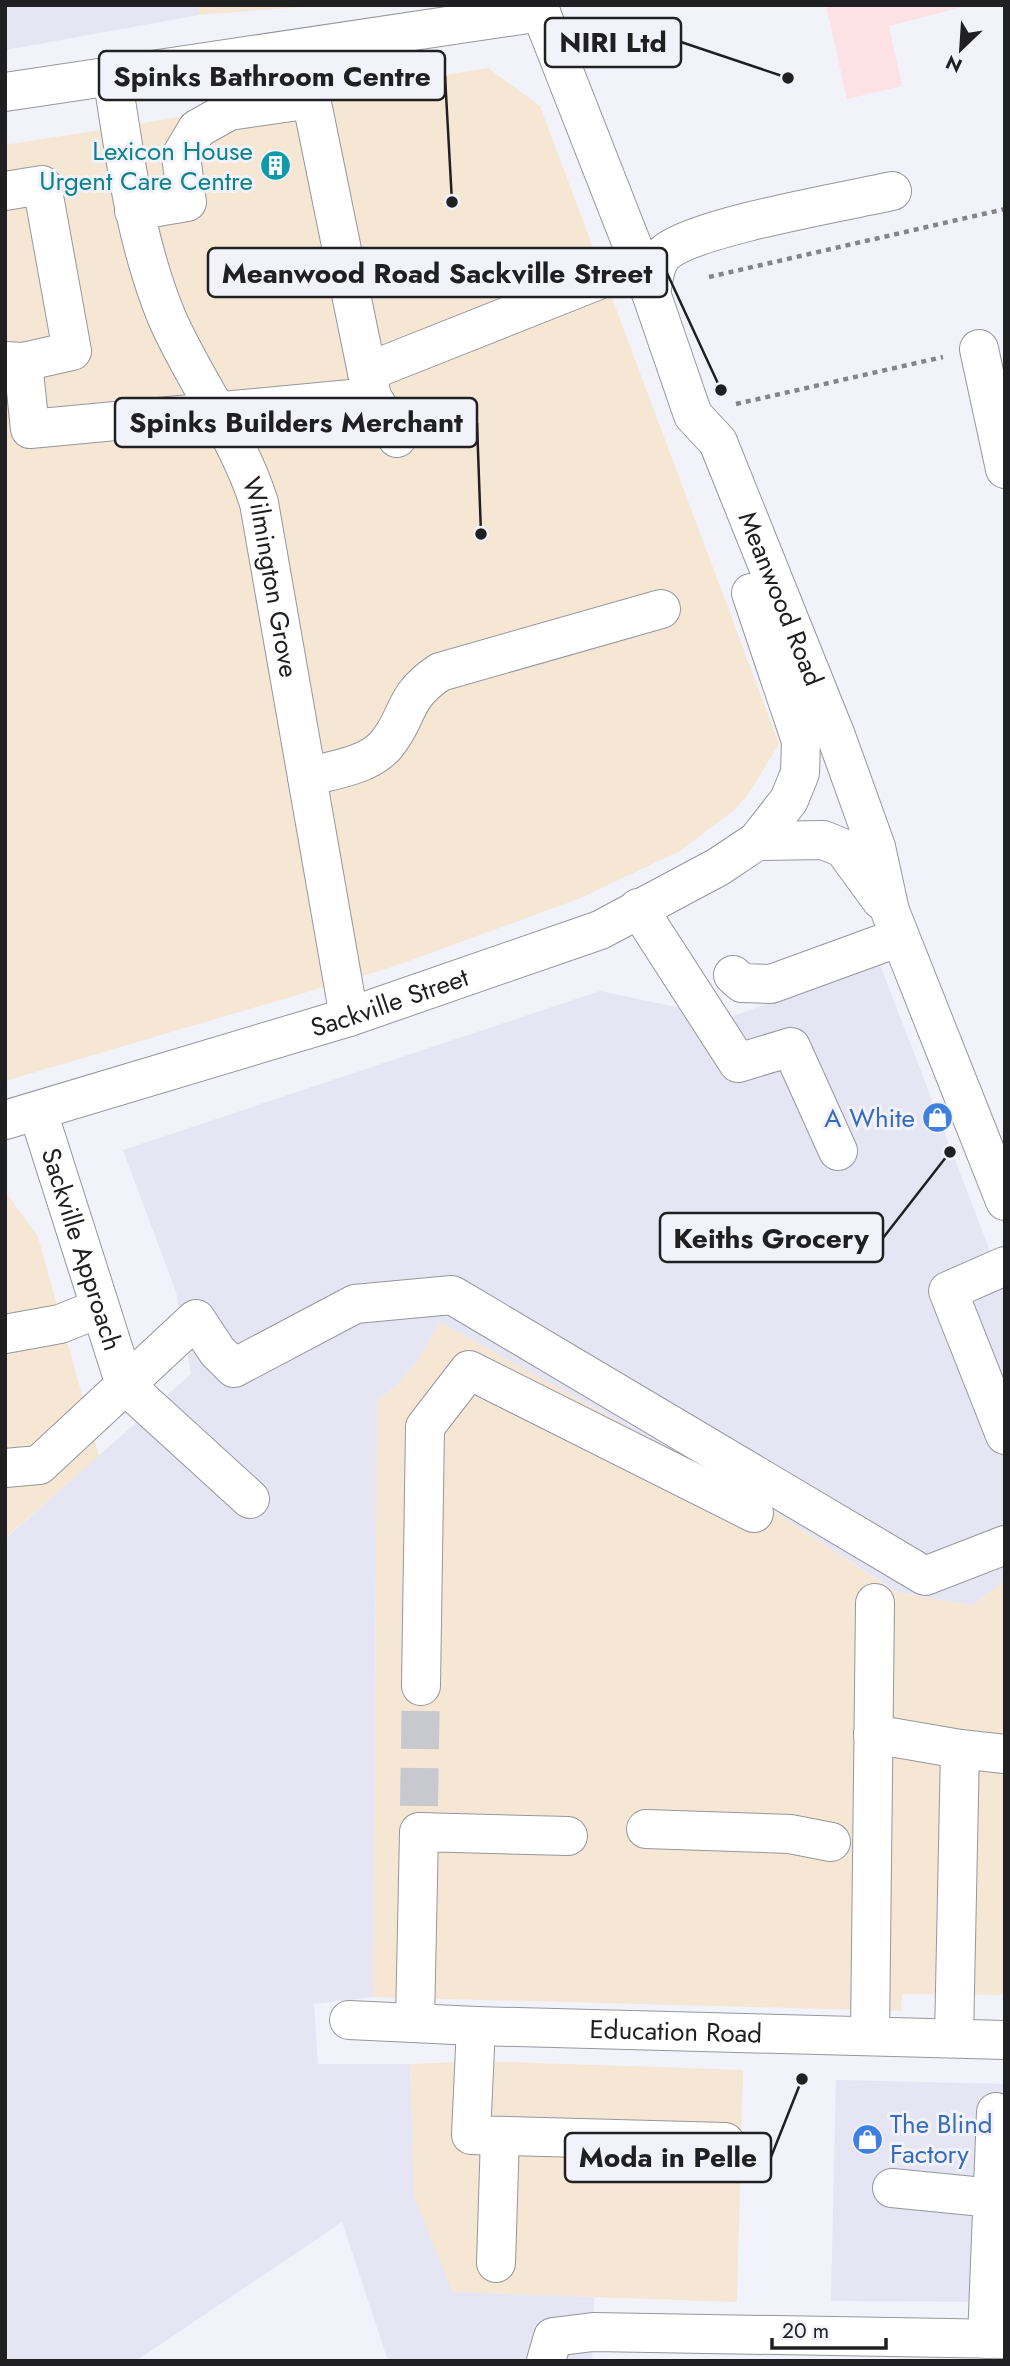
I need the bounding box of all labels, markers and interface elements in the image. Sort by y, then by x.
north arrow [926,14,996,84]
callout: NIRI Ltd [545,18,681,67]
text: NIRI Ltd [559,22,667,63]
text: N [941,49,967,79]
callout: Spinks Bathroom Centre [99,51,445,100]
text: Spinks Bathroom Centre [113,56,431,97]
place label: Lexicon House Urgent Care Centre [39,132,253,200]
building icon: Lexicon House Urgent Care Centre [259,149,293,183]
callout: Meanwood Road Sackville Street [208,248,667,297]
text: Meanwood Road Sackville Street [222,253,652,294]
callout: Spinks Builders Merchant [115,398,477,447]
text: Spinks Builders Merchant [129,402,463,443]
street label: Wilmington Grove [232,472,308,680]
street label: Meanwood Road [729,506,833,692]
street label: Sackville Street [306,958,474,1046]
place label: A White [824,1099,915,1137]
shop icon: A White [921,1101,955,1135]
street label: Sackville Approach [32,1143,132,1355]
callout: Keiths Grocery [660,1213,883,1262]
text: Keiths Grocery [673,1218,869,1259]
street label: Education Road [589,2010,763,2053]
place label: The Blind Factory [890,2105,993,2173]
shop icon: The Blind Factory [850,2122,884,2156]
callout: Moda in Pelle [565,2133,771,2182]
text: Moda in Pelle [579,2137,757,2178]
scale bar [772,2306,886,2350]
text: 20 m [782,2316,829,2346]

